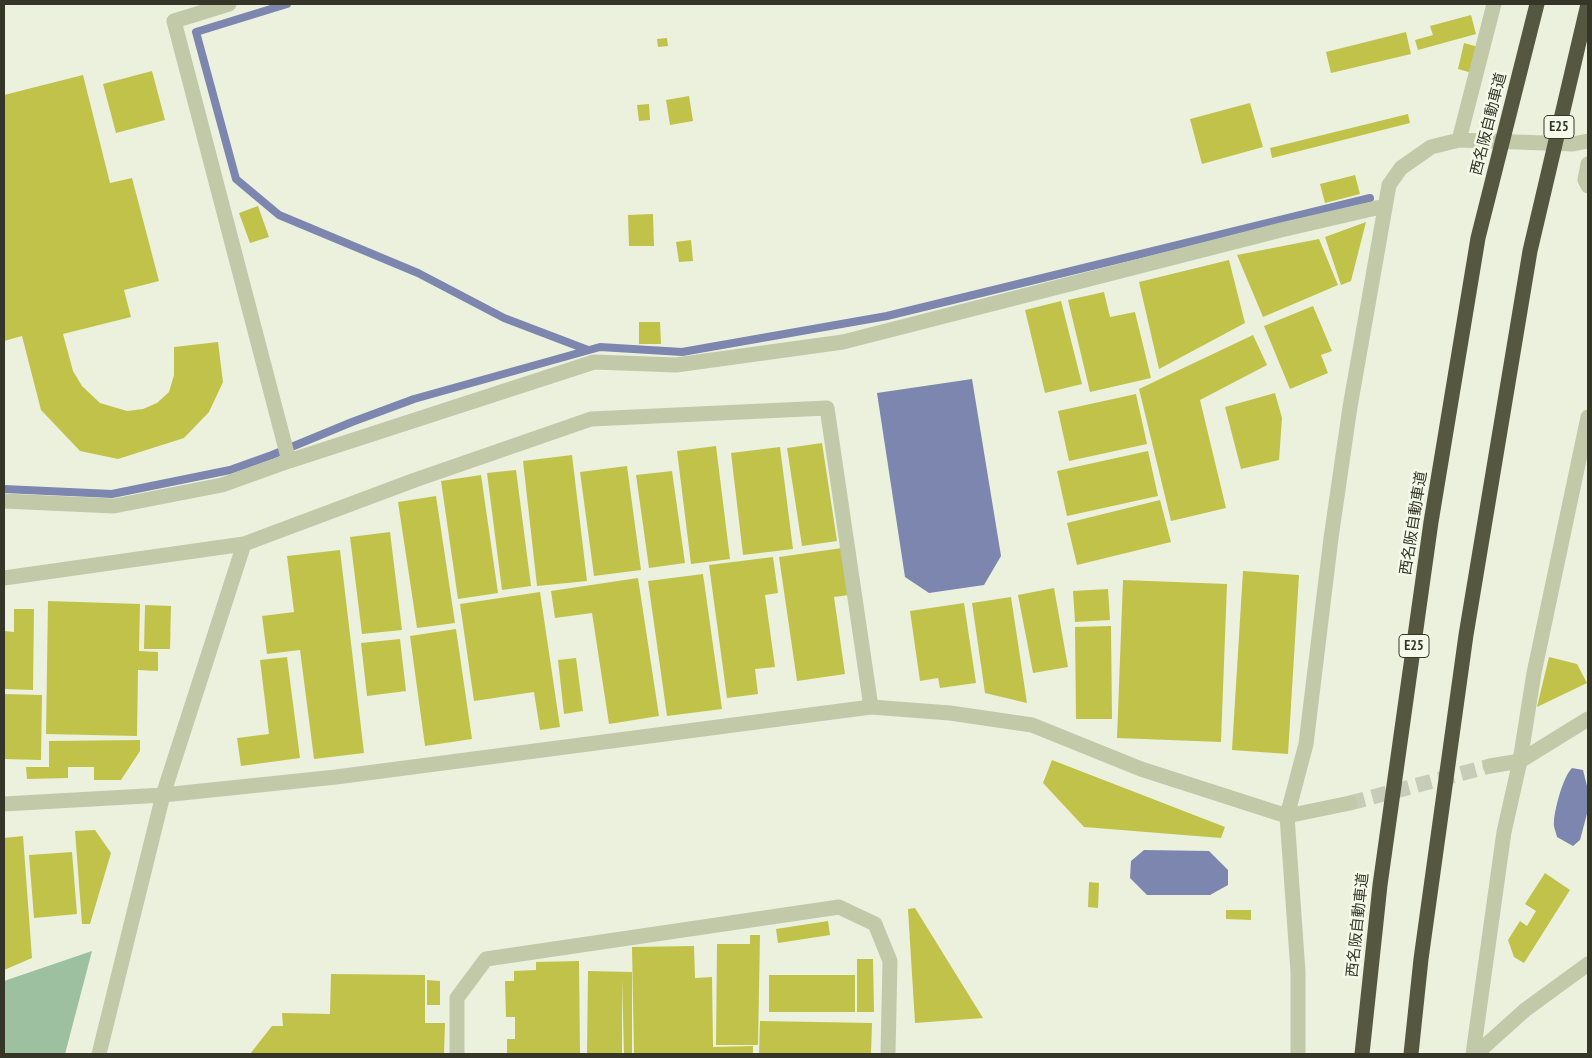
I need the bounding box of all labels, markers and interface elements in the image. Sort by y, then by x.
street label: 西名阪自動車道 [1468,71,1510,177]
road number: E25 [1544,115,1574,138]
street label: 西名阪自動車道 [1397,470,1431,576]
road number: E25 [1399,634,1429,658]
street label: 西名阪自動車道 [1344,872,1372,978]

